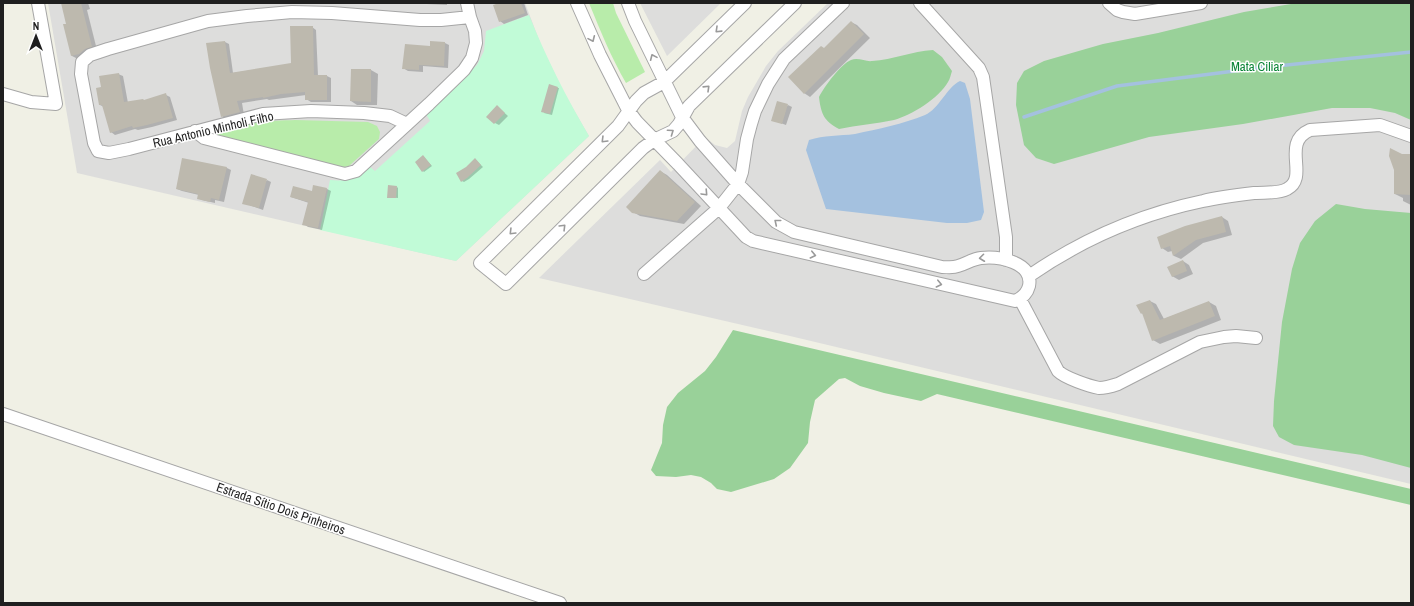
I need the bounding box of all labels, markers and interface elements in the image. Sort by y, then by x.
north arrow [16,16,56,56]
text: N [33,19,39,33]
one-way arrow [715,25,723,33]
one-way arrow [587,35,595,42]
one-way arrow [650,54,658,61]
park label: Mata Ciliar [1231,58,1284,75]
one-way arrow [702,85,710,93]
street label: Rua Antonio Minholi Filho [151,107,275,152]
one-way arrow [666,130,673,137]
one-way arrow [601,135,609,143]
one-way arrow [700,188,708,196]
one-way arrow [774,220,781,227]
one-way arrow [558,224,566,232]
one-way arrow [509,227,517,235]
one-way arrow [810,250,816,258]
one-way arrow [979,253,985,262]
one-way arrow [936,279,943,287]
street label: Estrada Sítio Dois Pinheiros [214,478,347,539]

